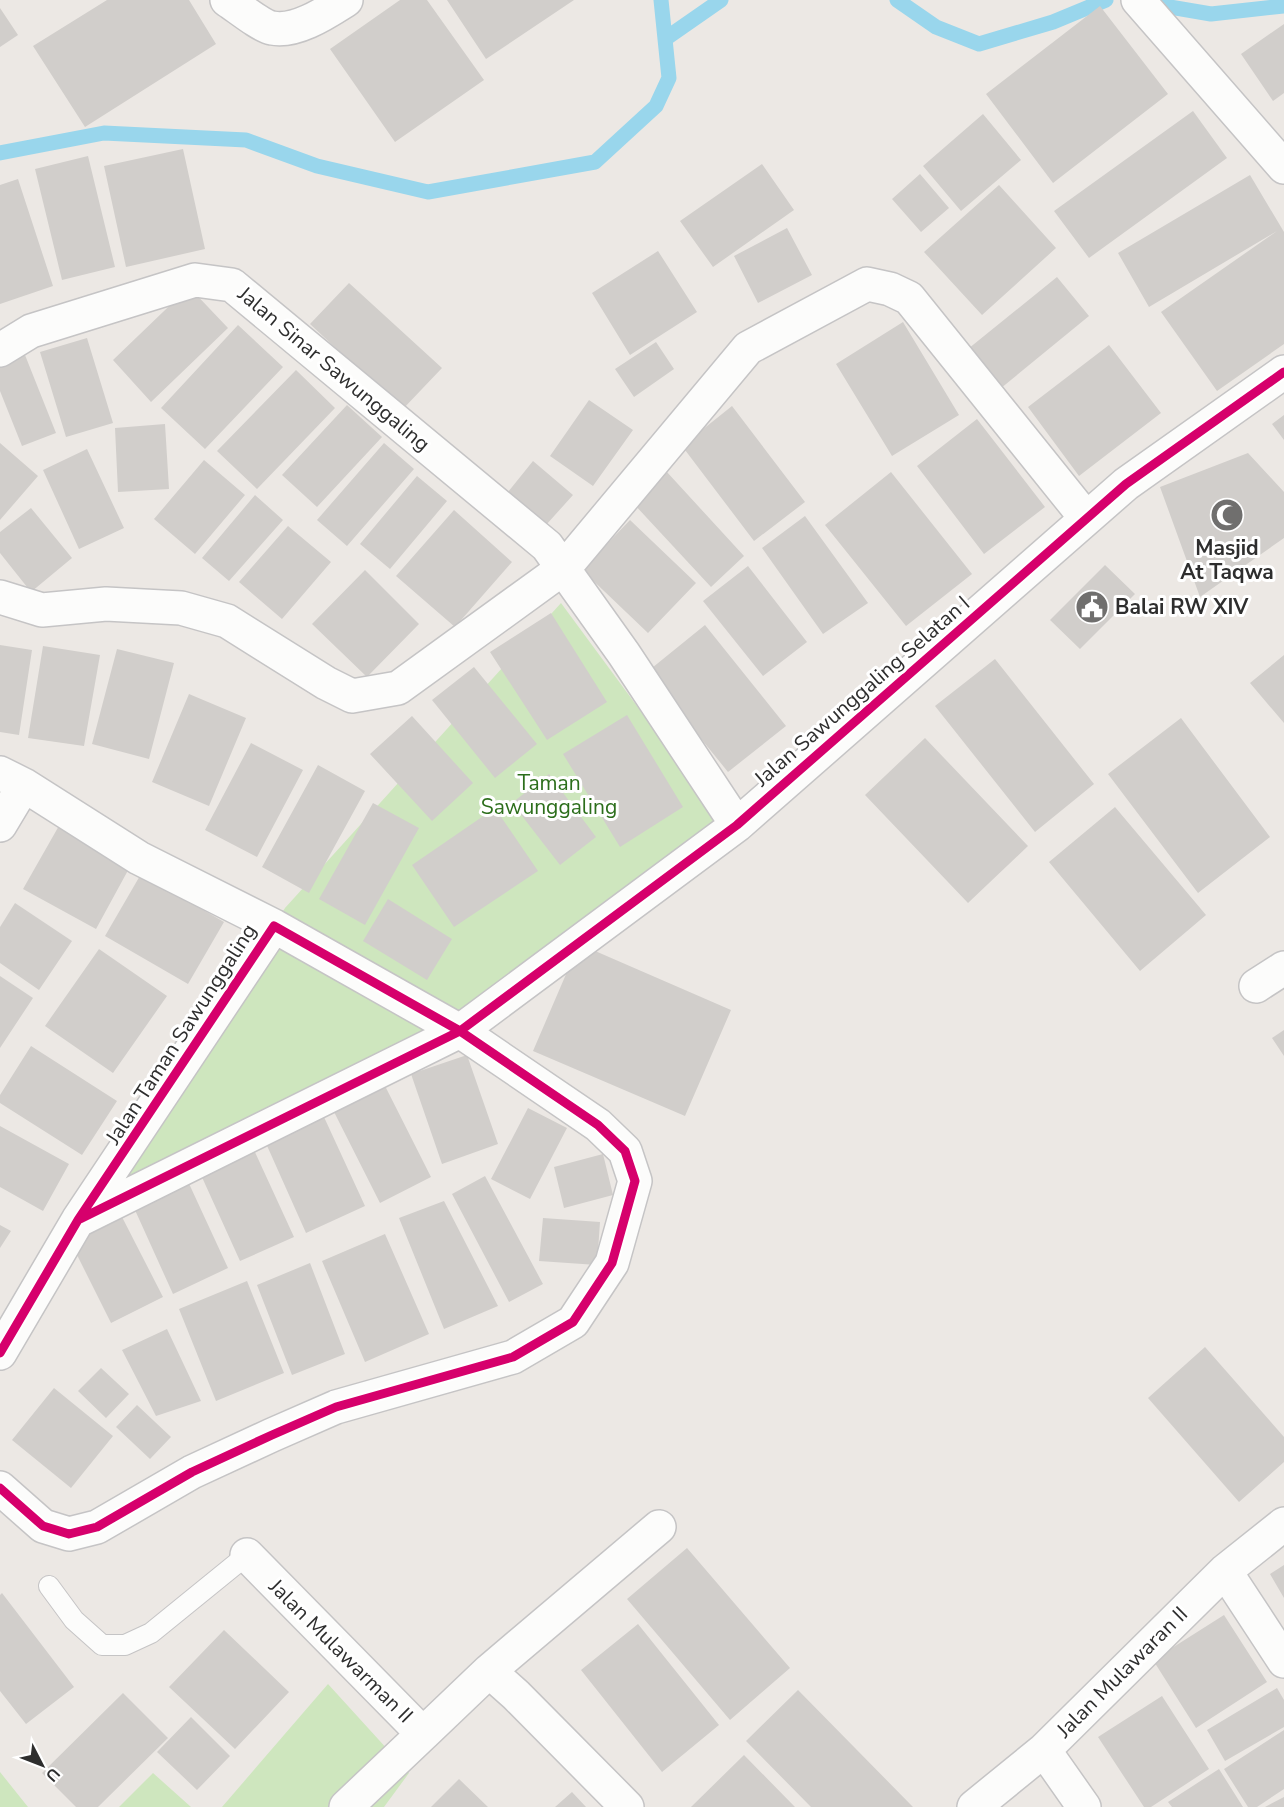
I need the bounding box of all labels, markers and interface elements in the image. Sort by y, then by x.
street label: Jalan Sinar Sawunggaling [231,280,436,458]
mosque icon: Masjid At Taqwa [1209,497,1245,533]
place label: Masjid At Taqwa [1180,534,1274,586]
public building icon: Balai RW XIV [1074,589,1110,625]
street label: Jalan Sawunggaling Selatan I [748,590,976,793]
place label: Balai RW XIV [1115,593,1249,621]
park label: Taman Sawunggaling [481,769,617,821]
street label: Jalan Taman Sawunggaling [99,918,263,1150]
street label: Jalan Mulawarman II [262,1572,419,1729]
street label: Jalan Mulawaran II [1050,1600,1194,1744]
north arrow [12,1735,72,1795]
text: U [40,1763,65,1786]

